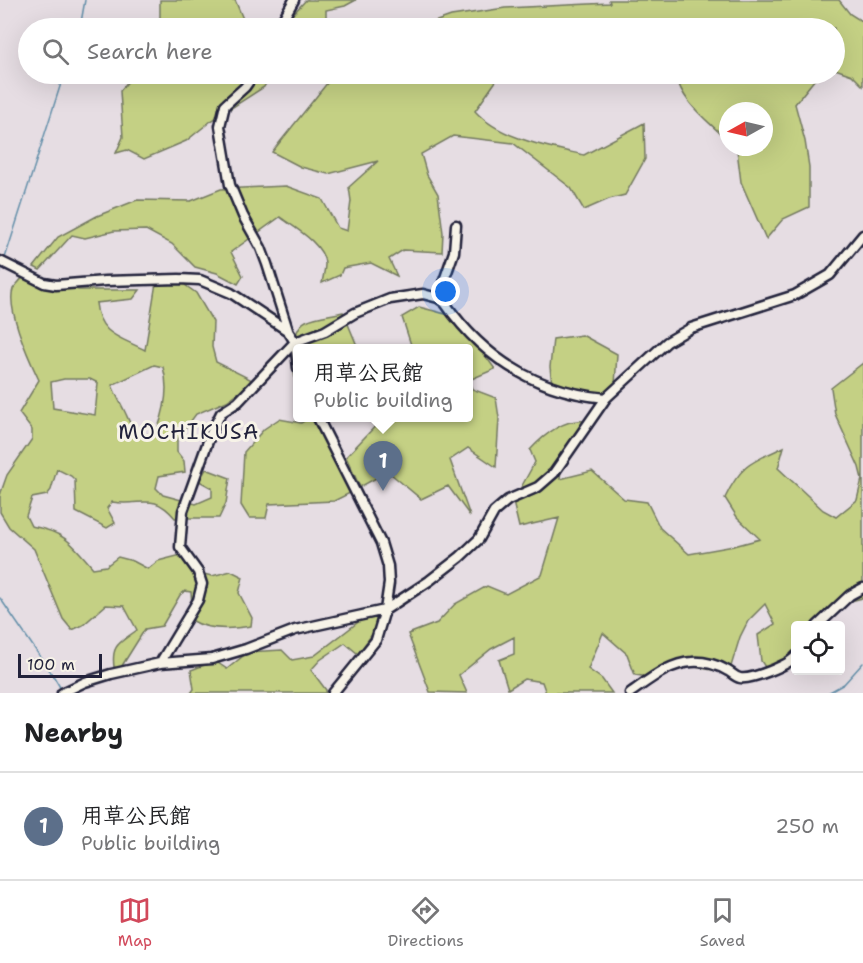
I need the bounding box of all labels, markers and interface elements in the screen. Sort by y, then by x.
search box [18,18,845,84]
icon: search [39,35,72,68]
text: Search here [87,37,213,66]
north arrow [719,102,773,156]
your location [431,277,460,306]
popup [293,344,473,422]
text: 用草公民館 [313,358,423,387]
text: Public building [313,387,453,413]
district label: MOCHIKUSA [118,418,260,446]
pin: 1 [364,442,403,491]
map controls [791,621,845,675]
button: locate [791,621,845,675]
scale bar [18,651,102,678]
text: 100 m [27,654,75,675]
text: Nearby [24,715,123,750]
text: 用草公民館 [81,801,191,830]
text: 1 [39,813,48,839]
text: 250 m [775,813,839,839]
text: Public building [81,830,220,856]
tab: Map [118,894,152,951]
tab: Directions [388,894,464,951]
tab: Saved [700,894,745,951]

